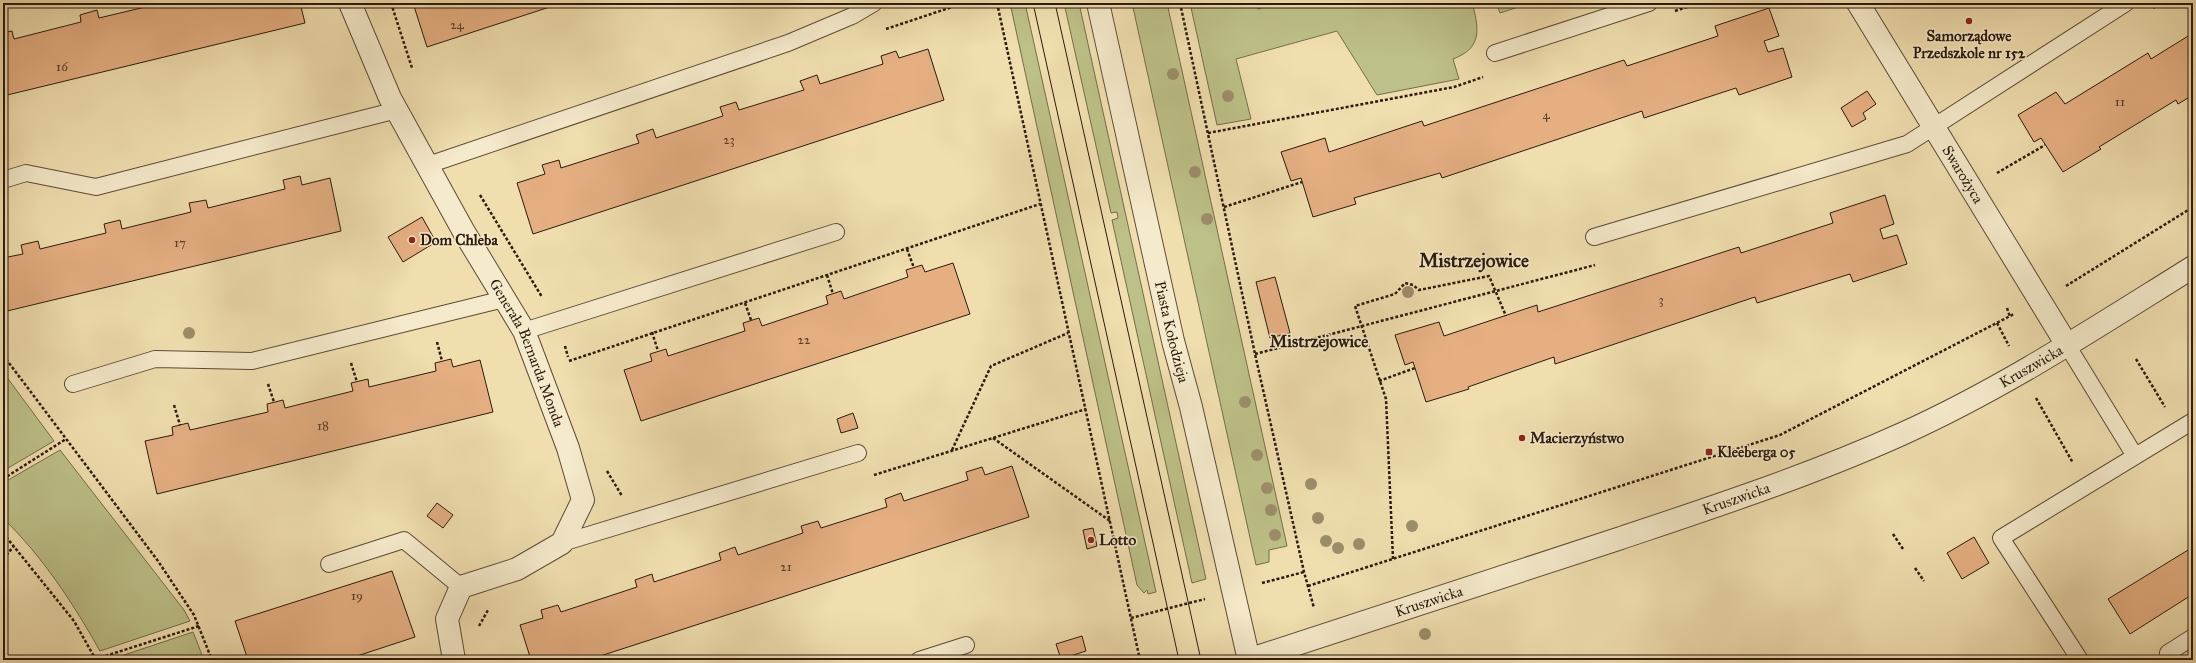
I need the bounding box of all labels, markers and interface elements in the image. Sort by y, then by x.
marker: Samorządowe Przedszkole nr 152 [1964,16,1974,26]
house number: 24 [450,17,465,33]
place label: Samorządowe Przedszkole nr 152 [1913,27,2026,62]
house number: 16 [56,59,68,75]
house number: 11 [2115,94,2125,110]
house number: 4 [1542,107,1550,123]
house number: 23 [723,132,735,148]
street label: Swarożyca [1938,142,1988,207]
place label: Dom Chleba [420,231,498,249]
house number: 17 [174,235,186,251]
marker: Dom Chleba [407,235,417,245]
district label: Mistrzejowice [1419,249,1529,273]
street label: Generała Bernarda Monda [485,275,568,430]
street label: Piasta Kołodzieja [1151,279,1193,385]
house number: 3 [1658,292,1664,308]
district label: Mistrzejowice [1270,331,1368,352]
house number: 22 [798,332,811,348]
street label: Kruszwicka [1996,341,2067,392]
house number: 18 [317,418,329,434]
place label: Macierzyństwo [1530,429,1625,448]
marker: Macierzyństwo [1517,433,1527,443]
place label: Kleeberga 05 [1717,443,1796,462]
marker: Kleeberga 05 [1704,447,1714,457]
street label: Kruszwicka [1700,478,1773,519]
place label: Lotto [1099,531,1136,549]
marker: Lotto [1086,535,1096,545]
house number: 21 [780,559,792,575]
street label: Kruszwicka [1393,582,1466,621]
house number: 19 [351,588,363,604]

